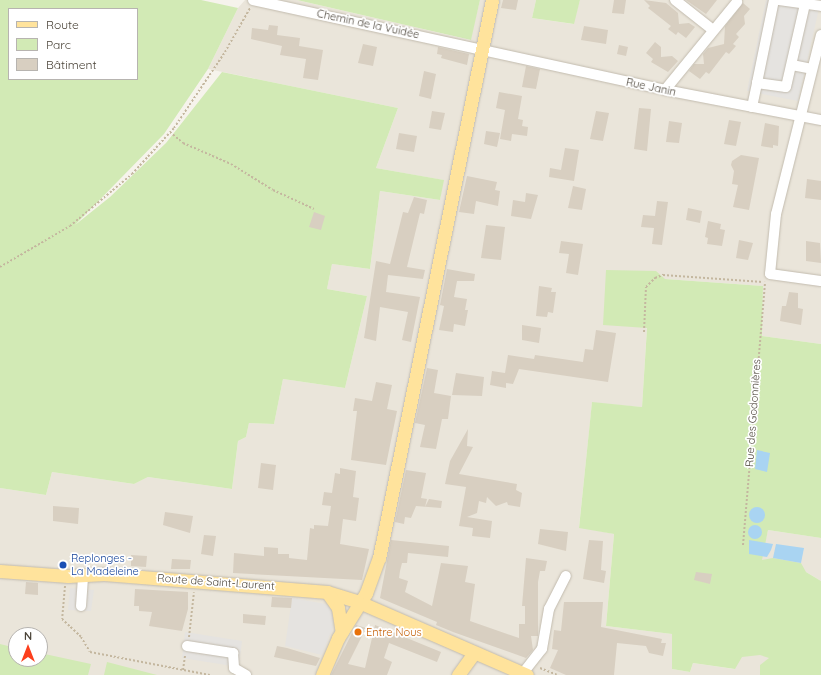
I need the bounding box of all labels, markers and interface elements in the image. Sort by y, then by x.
street label: Chemin de la Vuidée [316,7,420,41]
legend [8,8,138,80]
text: Route [46,17,79,32]
text: Parc [46,37,71,52]
text: Bâtiment [46,57,96,72]
street label: Rue Janin [625,75,677,99]
street label: Rue des Godonnières [743,359,763,467]
place label: Replonges - La Madeleine [71,552,139,578]
marker: Replonges - La Madeleine [58,560,68,570]
street label: Route de Saint-Laurent [157,571,275,593]
place label: Entre Nous [366,625,422,639]
north arrow [8,627,48,667]
marker: Entre Nous [353,627,363,637]
text: N [24,629,32,643]

